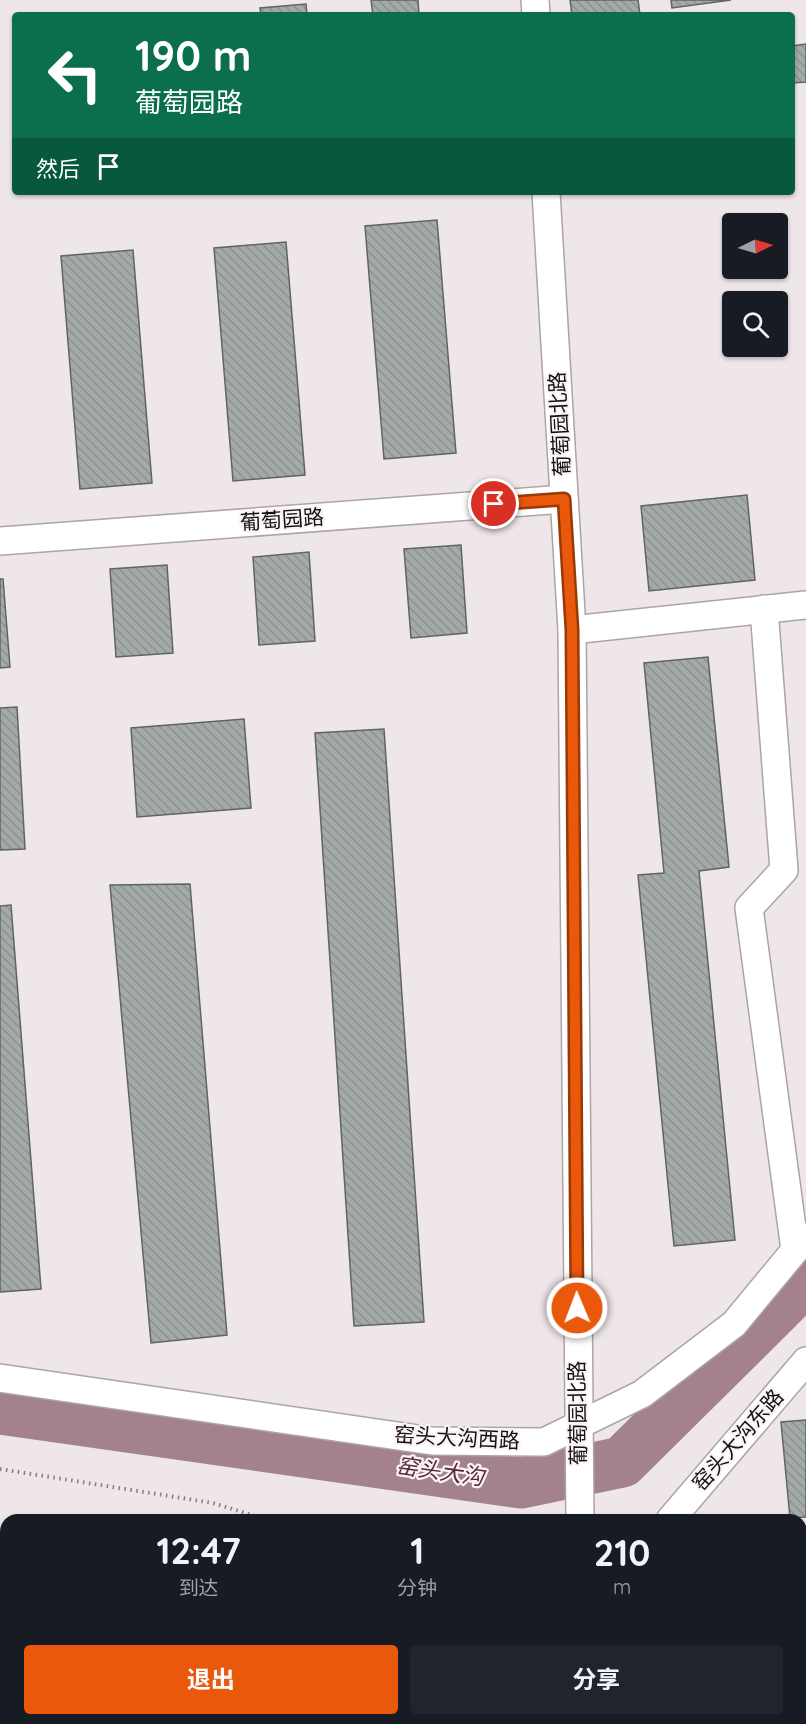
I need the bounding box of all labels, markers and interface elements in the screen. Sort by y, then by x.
text: 190 m [135,29,251,82]
icon: left [36,36,114,114]
text: 葡萄园路 [135,85,243,119]
icon: arrive [92,150,125,183]
text: 然后 [36,155,80,183]
north arrow [722,213,788,279]
map controls [722,213,788,357]
button: search [722,291,788,357]
street label: 葡萄园北路 [543,371,575,477]
pin [468,478,519,529]
icon: arrive [477,487,510,520]
street label: 葡萄园路 [239,503,325,535]
position arrow [545,1276,609,1340]
street label: 葡萄园北路 [563,1360,591,1466]
street label: 窑头大沟东路 [686,1383,788,1495]
street label: 窑头大沟西路 [393,1421,521,1453]
water label: 窑头大沟 [394,1451,487,1491]
text: 12:47 [157,1528,241,1573]
text: 1 [410,1528,424,1573]
text: 210 [594,1530,650,1575]
text: m [613,1574,631,1599]
text: 到达 [179,1575,219,1600]
text: 分钟 [397,1575,437,1600]
button: 退出 [24,1645,398,1714]
button: 分享 [410,1645,783,1714]

